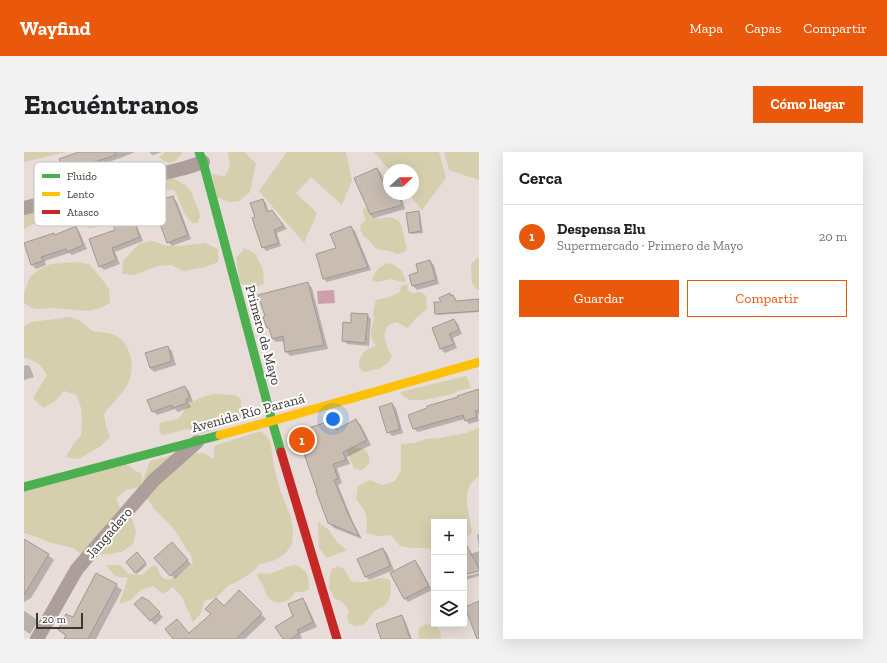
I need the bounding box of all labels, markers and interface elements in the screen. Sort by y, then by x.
text: Wayfind [20,17,91,40]
text: Mapa [690,20,723,37]
text: Capas [745,20,781,37]
text: Compartir [803,20,867,37]
button: Cómo llegar [753,86,863,123]
text: Encuéntranos [24,88,199,121]
legend [34,162,166,226]
north arrow [383,164,419,200]
text: Cerca [519,168,562,188]
text: Fluido [67,170,97,183]
text: Lento [67,188,95,201]
text: Atasco [67,206,99,219]
text: Despensa Elu [557,220,646,238]
text: 1 [529,229,535,244]
text: 20 m [819,229,847,244]
text: Supermercado · Primero de Mayo [557,238,743,253]
button: Guardar [519,280,679,317]
button: Compartir [687,280,847,317]
street label: Primero de Mayo [241,283,285,387]
street label: Avenida Río Paraná [190,390,307,436]
your location [323,409,343,429]
pin: 1 [289,425,315,455]
street label: Jangadero [82,504,136,562]
map controls [431,519,467,627]
button: + [431,519,467,555]
button: − [431,555,467,591]
button: layers [431,591,467,627]
scale bar [36,611,83,630]
text: 20 m [42,613,66,626]

